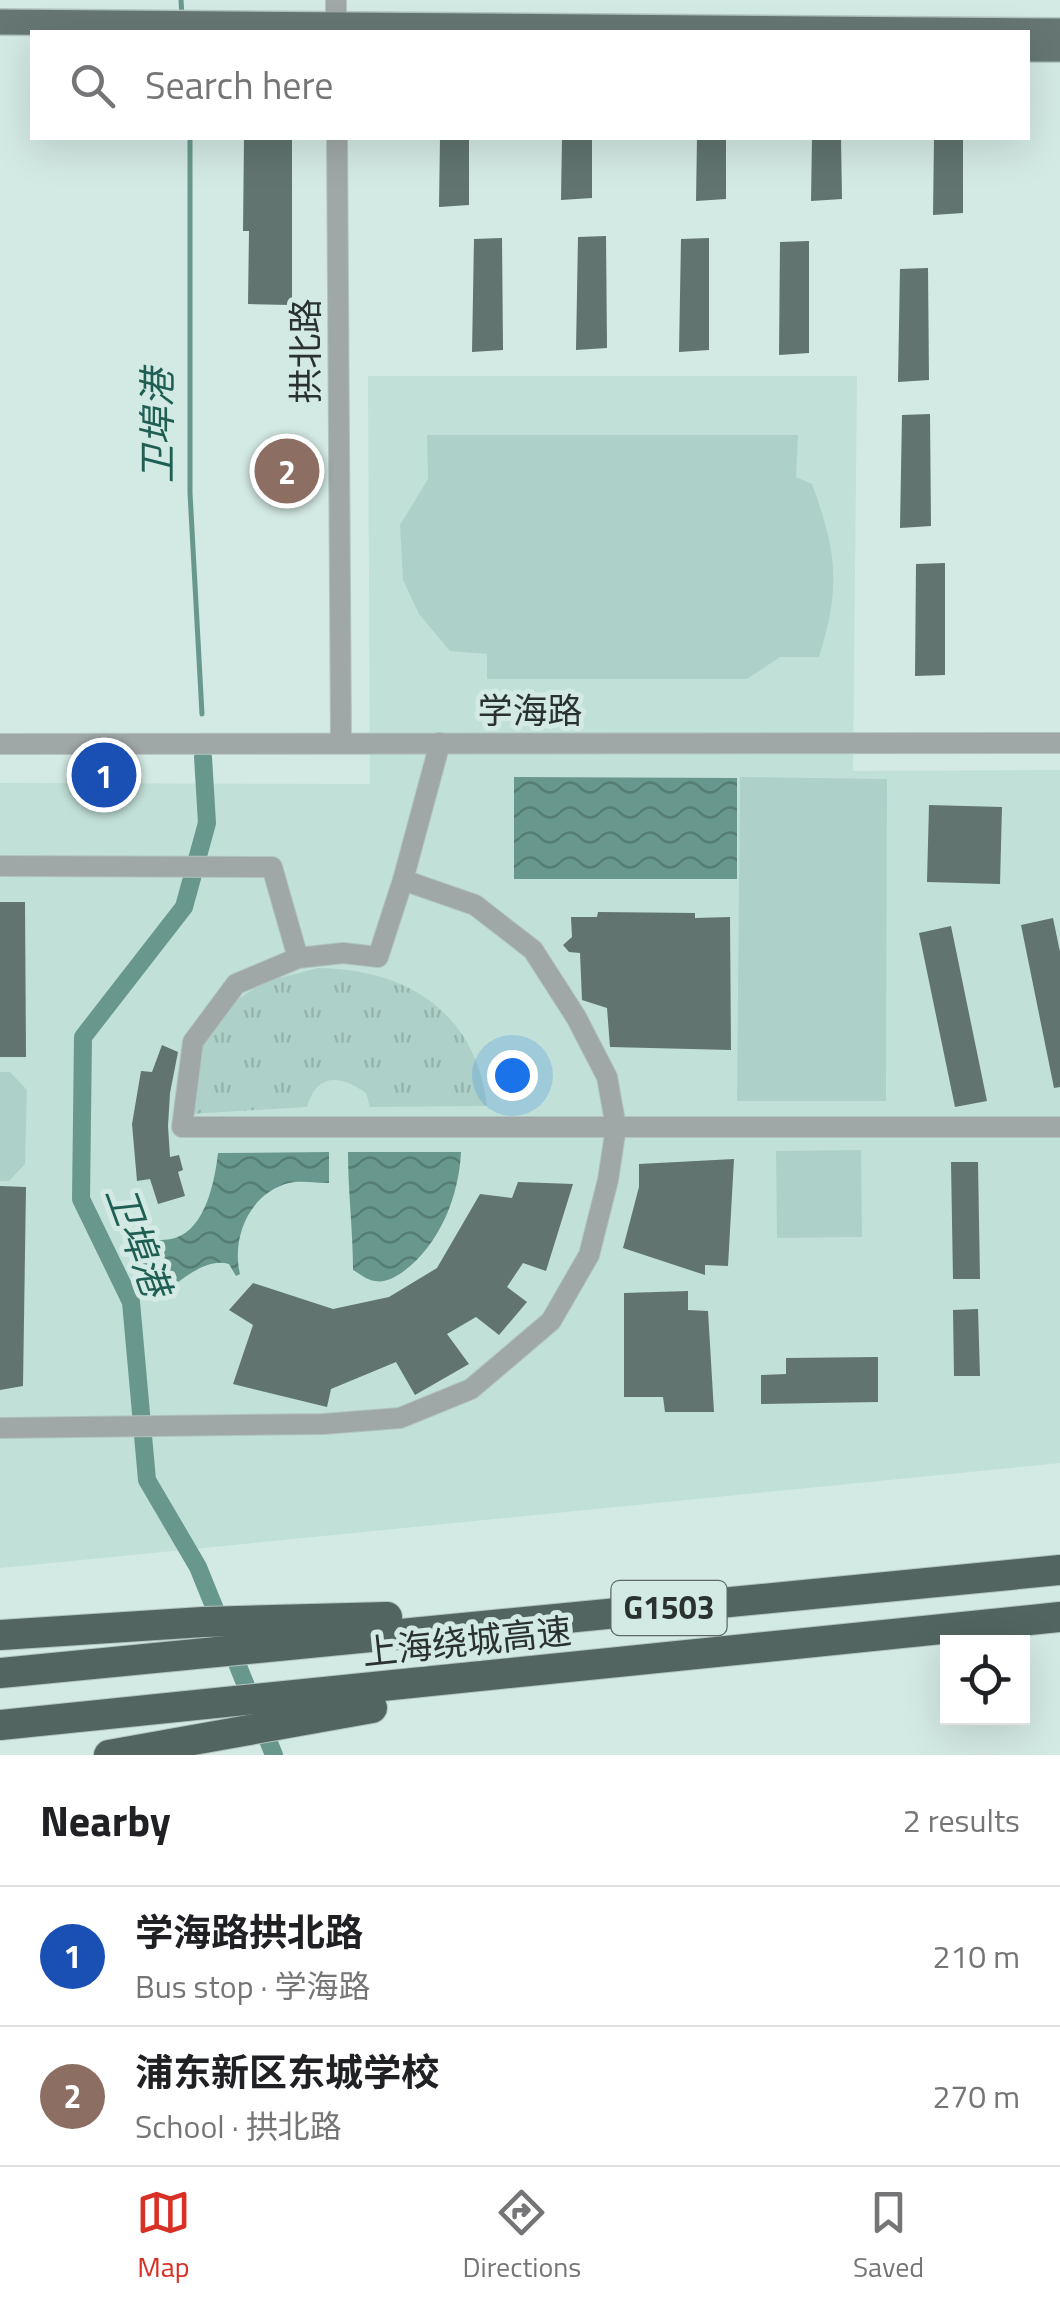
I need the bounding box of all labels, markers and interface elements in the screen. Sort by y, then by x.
search box [30,30,1030,140]
text: Search here [145,56,333,114]
icon: search [65,58,120,113]
street label: 拱北路 [278,298,332,404]
water label: 卫埠港 [128,364,186,483]
pin: 2 [254,434,320,508]
street label: 学海路 [477,683,583,737]
pin: 1 [72,738,136,812]
your location [487,1050,538,1101]
water label: 卫埠港 [92,1177,187,1309]
road number: G1503 [612,1581,726,1635]
street label: 上海绕城高速 [360,1603,574,1679]
map controls [940,1635,1030,1725]
button: locate [940,1635,1030,1725]
text: Nearby [40,1788,171,1852]
text: 2 results [903,1796,1020,1844]
text: 学海路拱北路 [135,1903,363,1961]
text: 1 [64,1932,81,1980]
text: 210 m [932,1932,1020,1980]
text: Bus stop · 学海路 [135,1962,371,2010]
text: 浦东新区东城学校 [135,2043,439,2101]
text: 2 [64,2072,81,2120]
text: 270 m [932,2072,1020,2120]
text: School · 拱北路 [135,2102,342,2150]
tab: Map [136,2185,191,2288]
tab: Directions [463,2185,581,2288]
tab: Saved [853,2185,924,2288]

